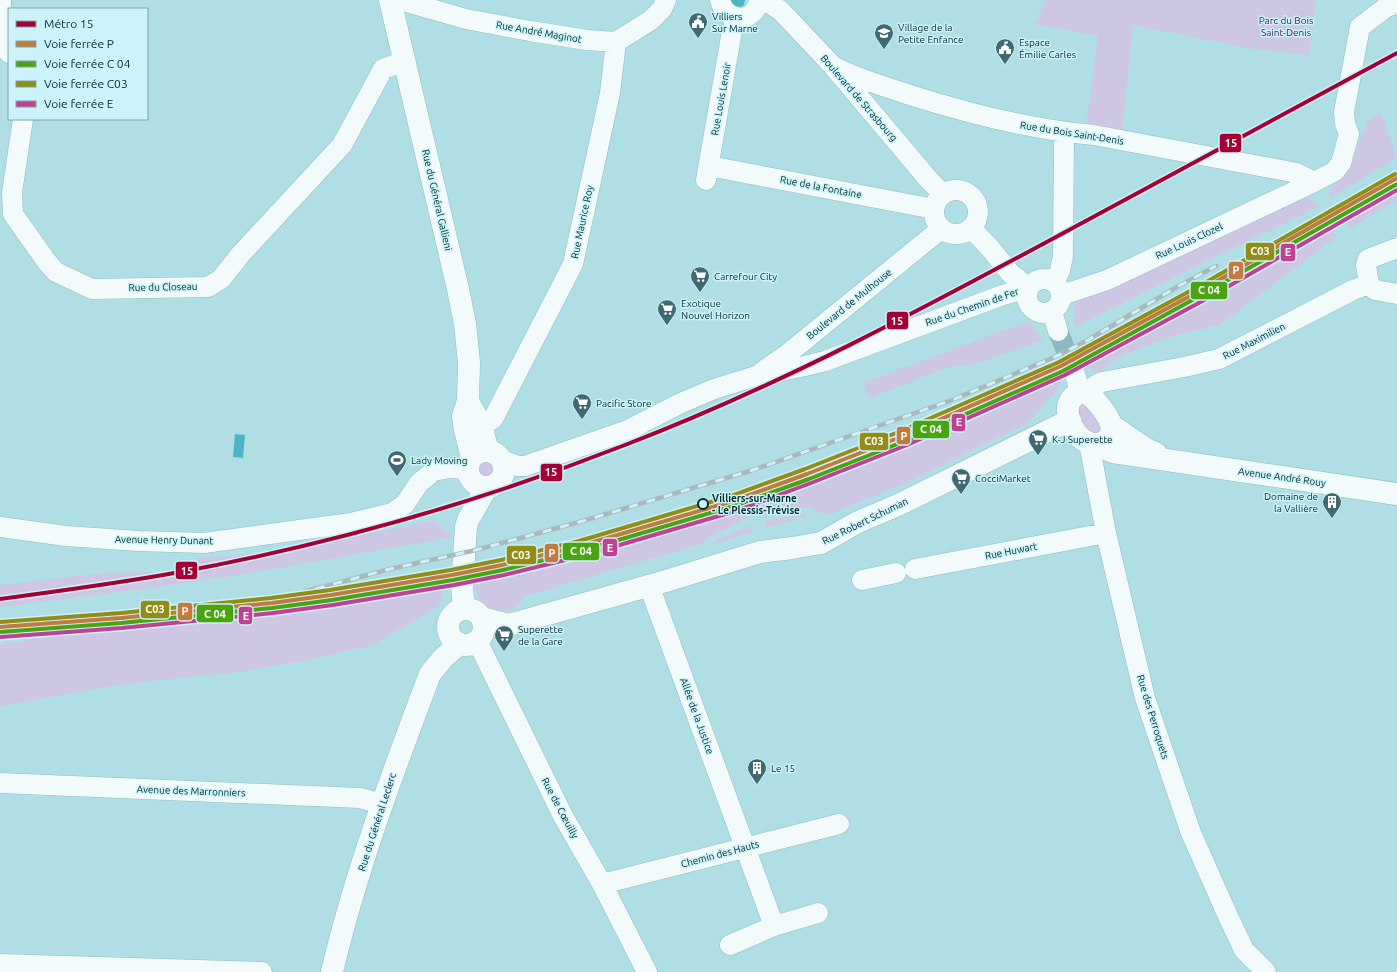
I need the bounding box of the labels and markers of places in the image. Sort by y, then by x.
public building icon: Villiers Sur Marne [687,11,709,39]
place label: Villiers Sur Marne [712,11,758,34]
school or university icon: Village de la Petite Enfance [873,22,895,50]
place label: Village de la Petite Enfance [898,22,964,45]
public building icon: Espace Émilie Carles [994,37,1016,65]
place label: Espace Émilie Carles [1019,37,1076,60]
supermarket icon: Carrefour City [689,265,711,293]
place label: Carrefour City [714,271,777,282]
supermarket icon: Exotique Nouvel Horizon [656,298,678,326]
place label: Exotique Nouvel Horizon [681,298,750,321]
supermarket icon: Pacific Store [571,392,593,420]
place label: Pacific Store [596,398,652,409]
supermarket icon: K-J Superette [1027,428,1049,456]
place label: K-J Superette [1052,434,1113,445]
sports icon: Lady Moving [386,449,408,477]
place label: Lady Moving [411,455,468,466]
supermarket icon: CocciMarket [950,467,972,495]
place label: CocciMarket [975,473,1031,484]
place label: Domaine de la Vallière [1264,491,1318,514]
building icon: Domaine de la Vallière [1321,491,1343,519]
place label: Villiers-sur-Marne - Le Plessis-Trévise [712,493,800,516]
marker: Villiers-sur-Marne - Le Plessis-Trévise [697,498,709,510]
supermarket icon: Superette de la Gare [493,624,515,652]
place label: Superette de la Gare [518,624,563,647]
building icon: Le 15 [746,757,768,785]
place label: Le 15 [771,763,795,774]

